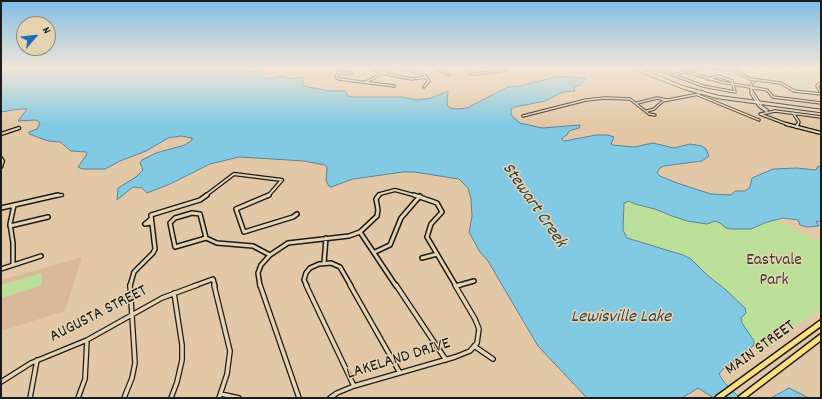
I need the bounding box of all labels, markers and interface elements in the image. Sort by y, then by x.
north arrow [16,16,56,56]
text: N [37,25,54,37]
water label: Stewart Creek [496,159,570,253]
park label: Eastvale Park [746,252,802,292]
street label: AUGUSTA STREET [47,282,151,348]
water label: Lewisville Lake [571,308,671,330]
street label: MAIN STREET [722,317,800,381]
street label: LAKELAND DRIVE [345,335,453,385]

